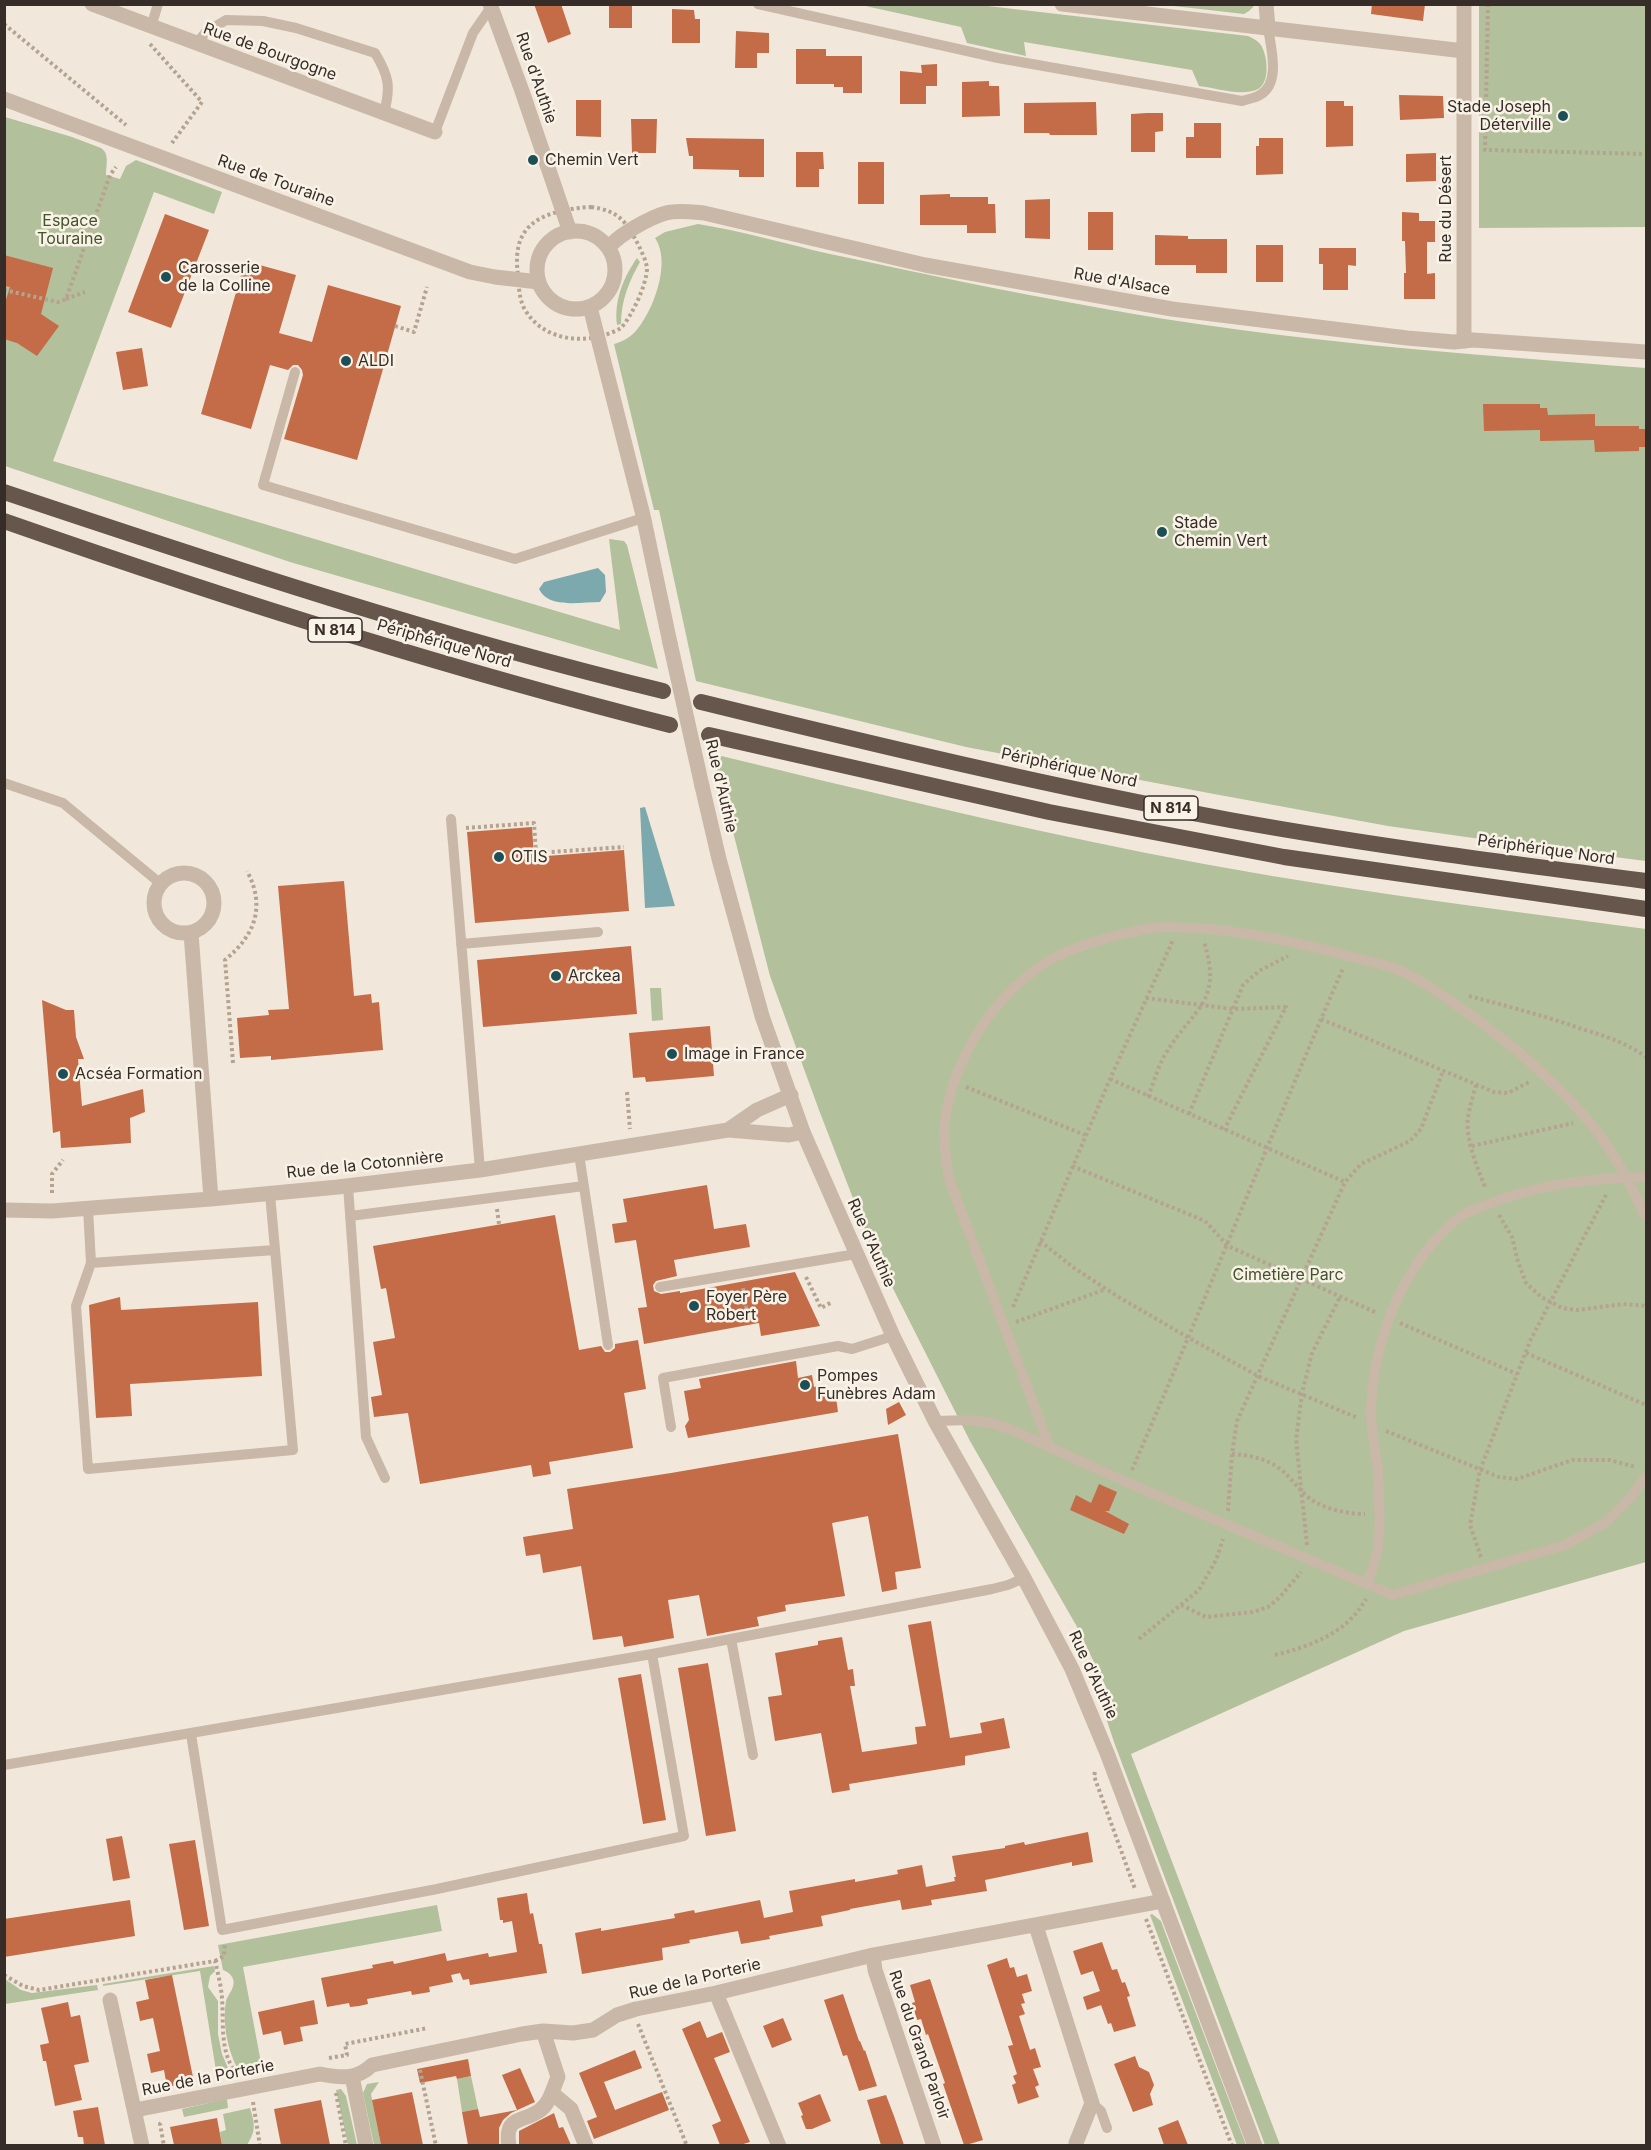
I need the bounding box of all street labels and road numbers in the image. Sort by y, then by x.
street label: Rue de Bourgogne [201,19,339,85]
street label: Rue d'Authie [511,30,561,126]
street label: Rue de Touraine [215,151,337,211]
street label: Rue du Désert [1436,155,1456,263]
street label: Rue d'Alsace [1072,264,1172,300]
street label: Périphérique Nord [375,616,513,672]
road number: N 814 [308,618,362,642]
street label: Rue d'Authie [701,737,741,835]
street label: Périphérique Nord [999,744,1139,792]
road number: N 814 [1144,796,1198,820]
street label: Périphérique Nord [1476,831,1616,869]
street label: Rue de la Cotonnière [286,1147,444,1183]
street label: Rue d'Authie [843,1196,899,1290]
street label: Rue d'Authie [1064,1628,1122,1722]
street label: Rue de la Porterie [627,1955,763,2003]
street label: Rue du Grand Parloir [884,1968,954,2122]
street label: Rue de la Porterie [140,2056,276,2100]

